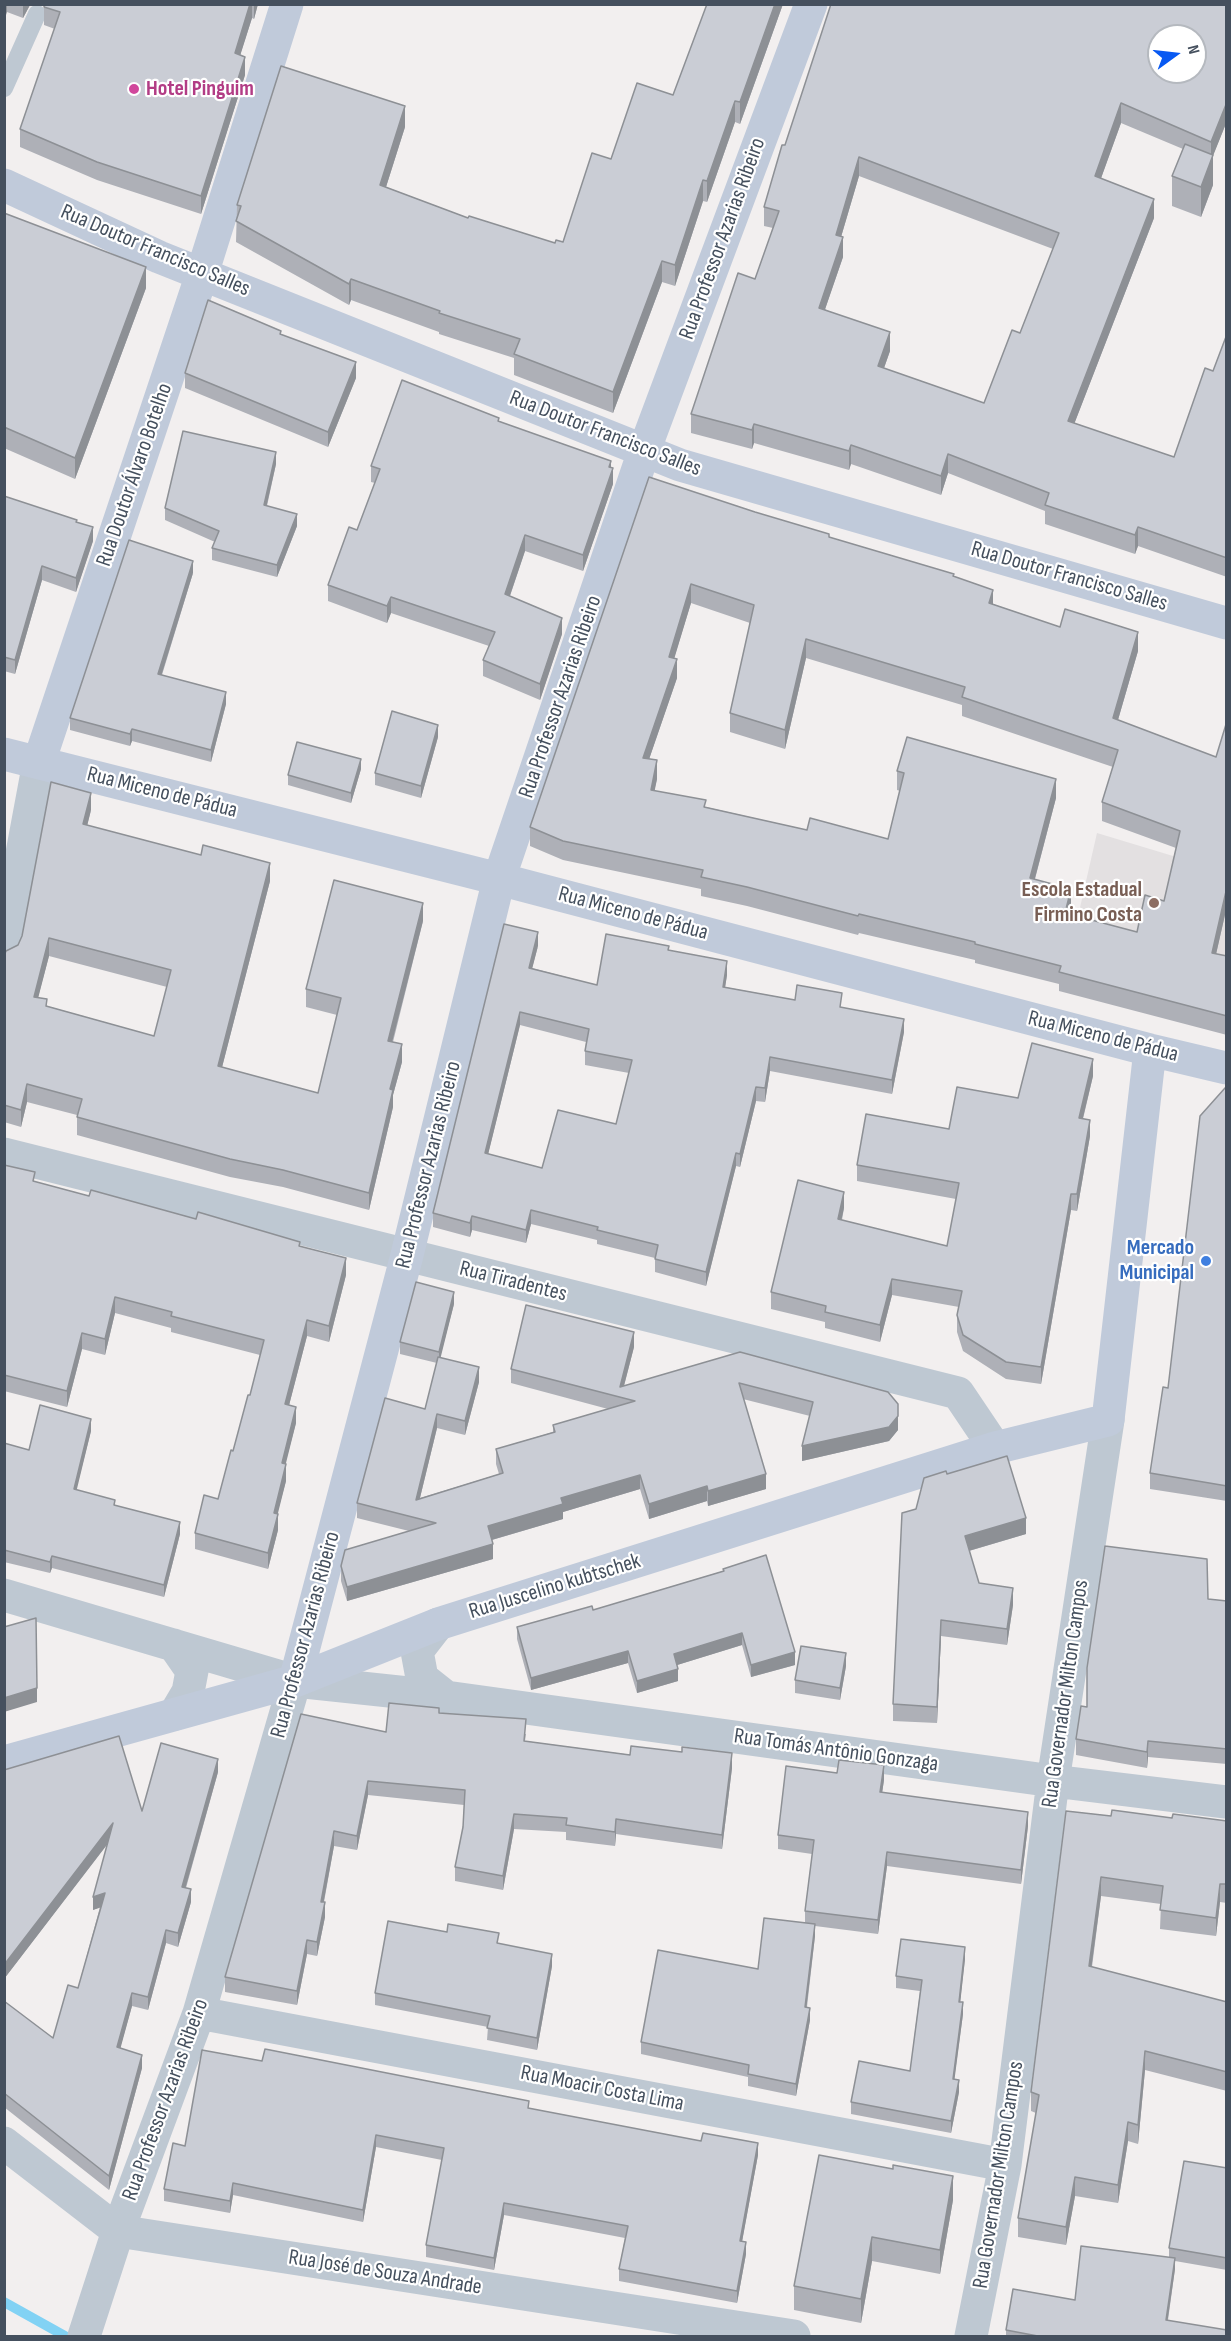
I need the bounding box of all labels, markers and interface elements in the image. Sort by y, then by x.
north arrow [1147,24,1207,84]
text: N [1183,43,1203,56]
place label: Hotel Pinguim [146,76,254,102]
marker: Hotel Pinguim [127,82,141,96]
street label: Rua Professor Azarias Ribeiro [674,135,772,343]
street label: Rua Doutor Francisco Salles [56,199,254,303]
street label: Rua Doutor Álvaro Botelho [91,380,179,570]
street label: Rua Doutor Francisco Salles [505,385,705,483]
street label: Rua Doutor Francisco Salles [968,536,1170,618]
street label: Rua Professor Azarias Ribeiro [514,592,608,802]
street label: Rua Miceno de Pádua [84,762,240,824]
place label: Escola Estadual Firmino Costa [1021,877,1142,928]
street label: Rua Miceno de Pádua [555,881,711,947]
marker: Escola Estadual Firmino Costa [1147,896,1161,910]
street label: Rua Miceno de Pádua [1025,1006,1181,1068]
street label: Rua Professor Azarias Ribeiro [390,1059,468,1271]
place label: Mercado Municipal [1119,1235,1194,1286]
marker: Mercado Municipal [1199,1254,1213,1268]
street label: Rua Tiradentes [457,1256,569,1308]
street label: Rua Professor Azarias Ribeiro [266,1529,346,1741]
street label: Rua Juscelino kubtschek [466,1548,644,1626]
street label: Rua Governador Milton Campos [1037,1578,1095,1810]
street label: Rua Tomás Antônio Gonzaga [732,1724,940,1778]
street label: Rua Professor Azarias Ribeiro [117,1996,215,2204]
street label: Rua Moacir Costa Lima [518,2060,686,2118]
street label: Rua Governador Milton Campos [968,2060,1030,2290]
street label: Rua José de Souza Andrade [287,2245,483,2301]

